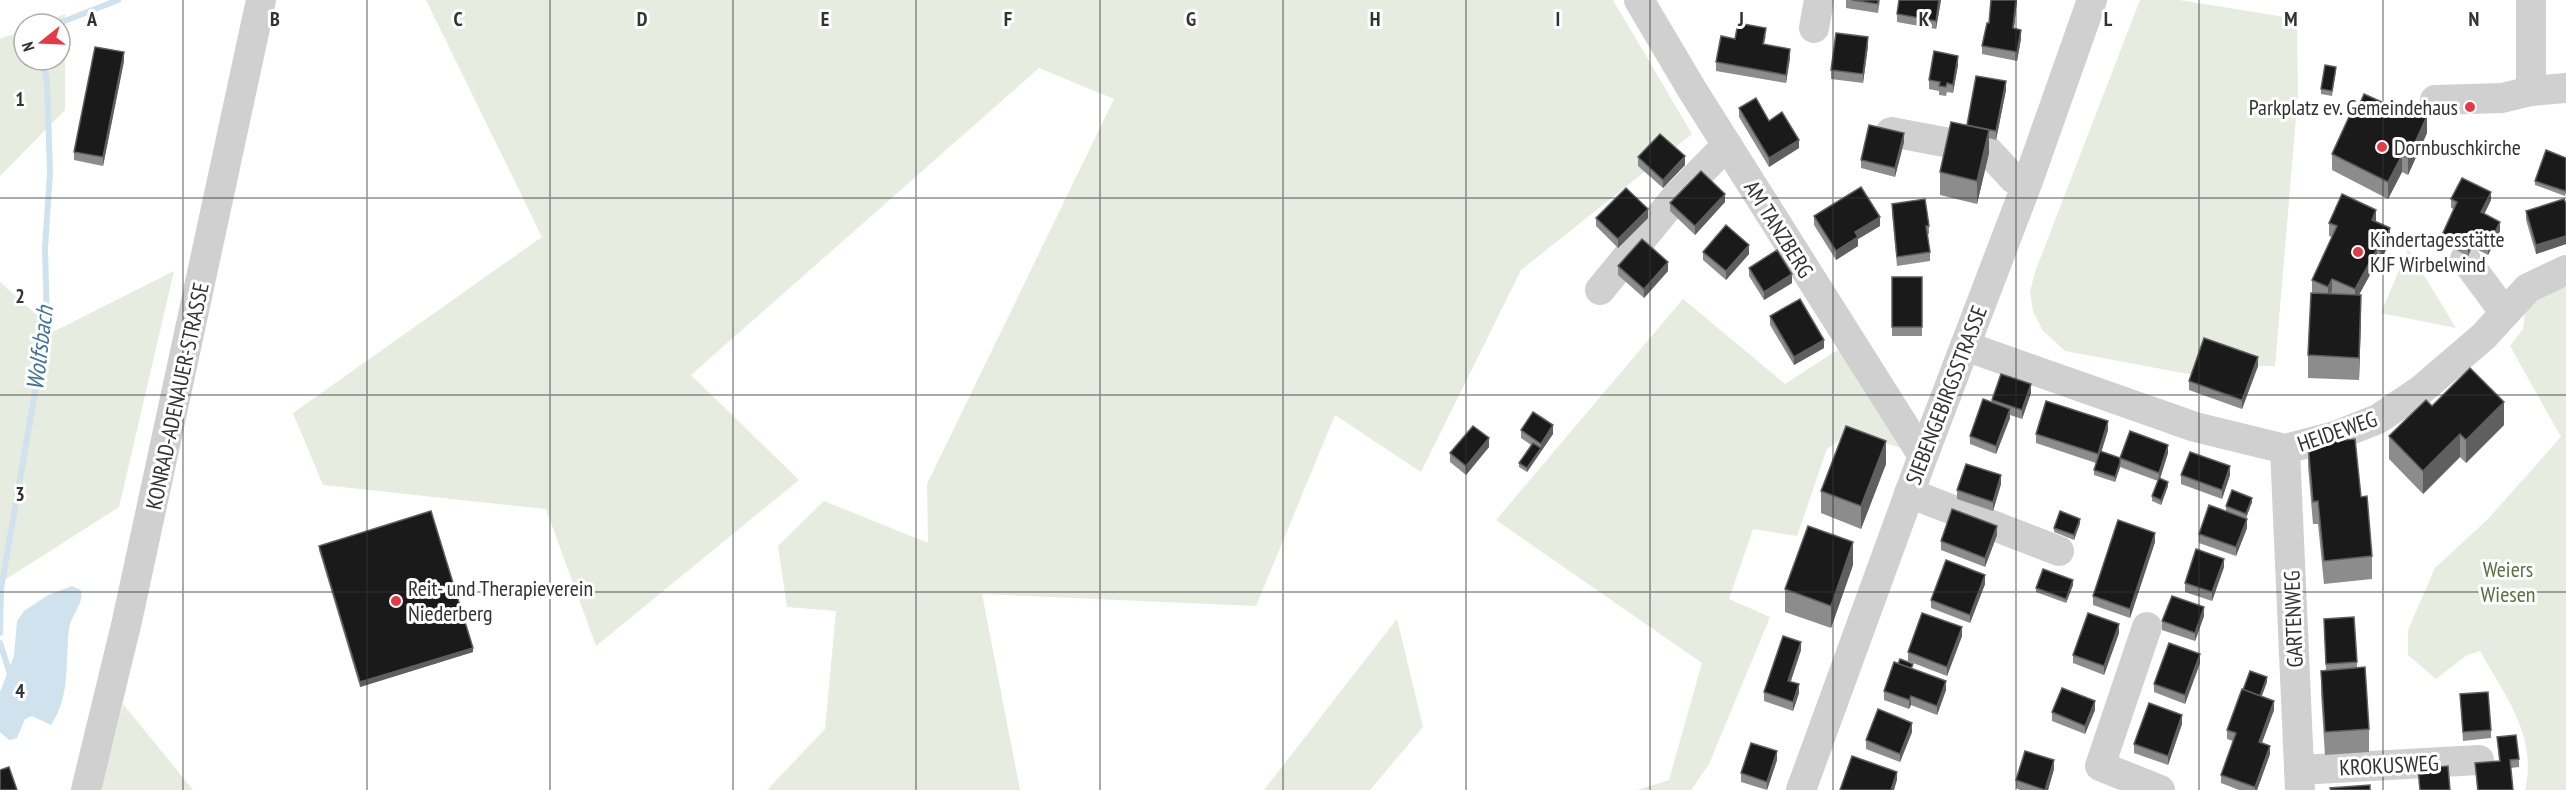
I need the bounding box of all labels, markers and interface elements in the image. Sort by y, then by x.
text: A [86,6,98,32]
text: B [270,6,280,32]
text: C [453,6,463,32]
text: D [637,6,648,32]
text: E [821,6,829,32]
text: F [1004,6,1012,32]
text: G [1186,6,1196,32]
text: H [1370,6,1380,32]
text: I [1556,6,1560,32]
text: J [1737,6,1744,32]
text: K [1919,6,1930,32]
text: L [2104,6,2113,32]
text: M [2284,6,2298,32]
text: N [2469,6,2479,32]
north arrow [12,12,72,72]
text: N [17,39,39,54]
text: 1 [15,86,25,112]
place label: Parkplatz ev. Gemeindehaus [2249,93,2458,121]
marker: Parkplatz ev. Gemeindehaus [2463,100,2477,114]
place label: Dornbuschkirche [2394,133,2521,161]
marker: Dornbuschkirche [2375,140,2389,154]
street label: AM TANZBERG [1738,175,1820,283]
place label: Kindertagesstätte KJF Wirbelwind [2370,225,2505,278]
marker: Kindertagesstätte KJF Wirbelwind [2351,245,2365,259]
street label: KONRAD-ADENAUER-STRASSE [139,280,215,512]
text: 2 [15,283,25,309]
street label: SIEBENGEBIRGSSTRASSE [1899,302,1993,488]
water label: Wolfsbach [19,303,60,392]
street label: HEIDEWEG [2293,404,2381,458]
text: 3 [15,481,25,507]
park label: Weiers Wiesen [2481,555,2535,608]
street label: GARTENWEG [2277,570,2309,668]
place label: Reit- und Therapieverein Niederberg [408,574,593,627]
marker: Reit- und Therapieverein Niederberg [389,594,403,608]
text: 4 [15,678,25,704]
street label: KROKUSWEG [2339,748,2439,782]

